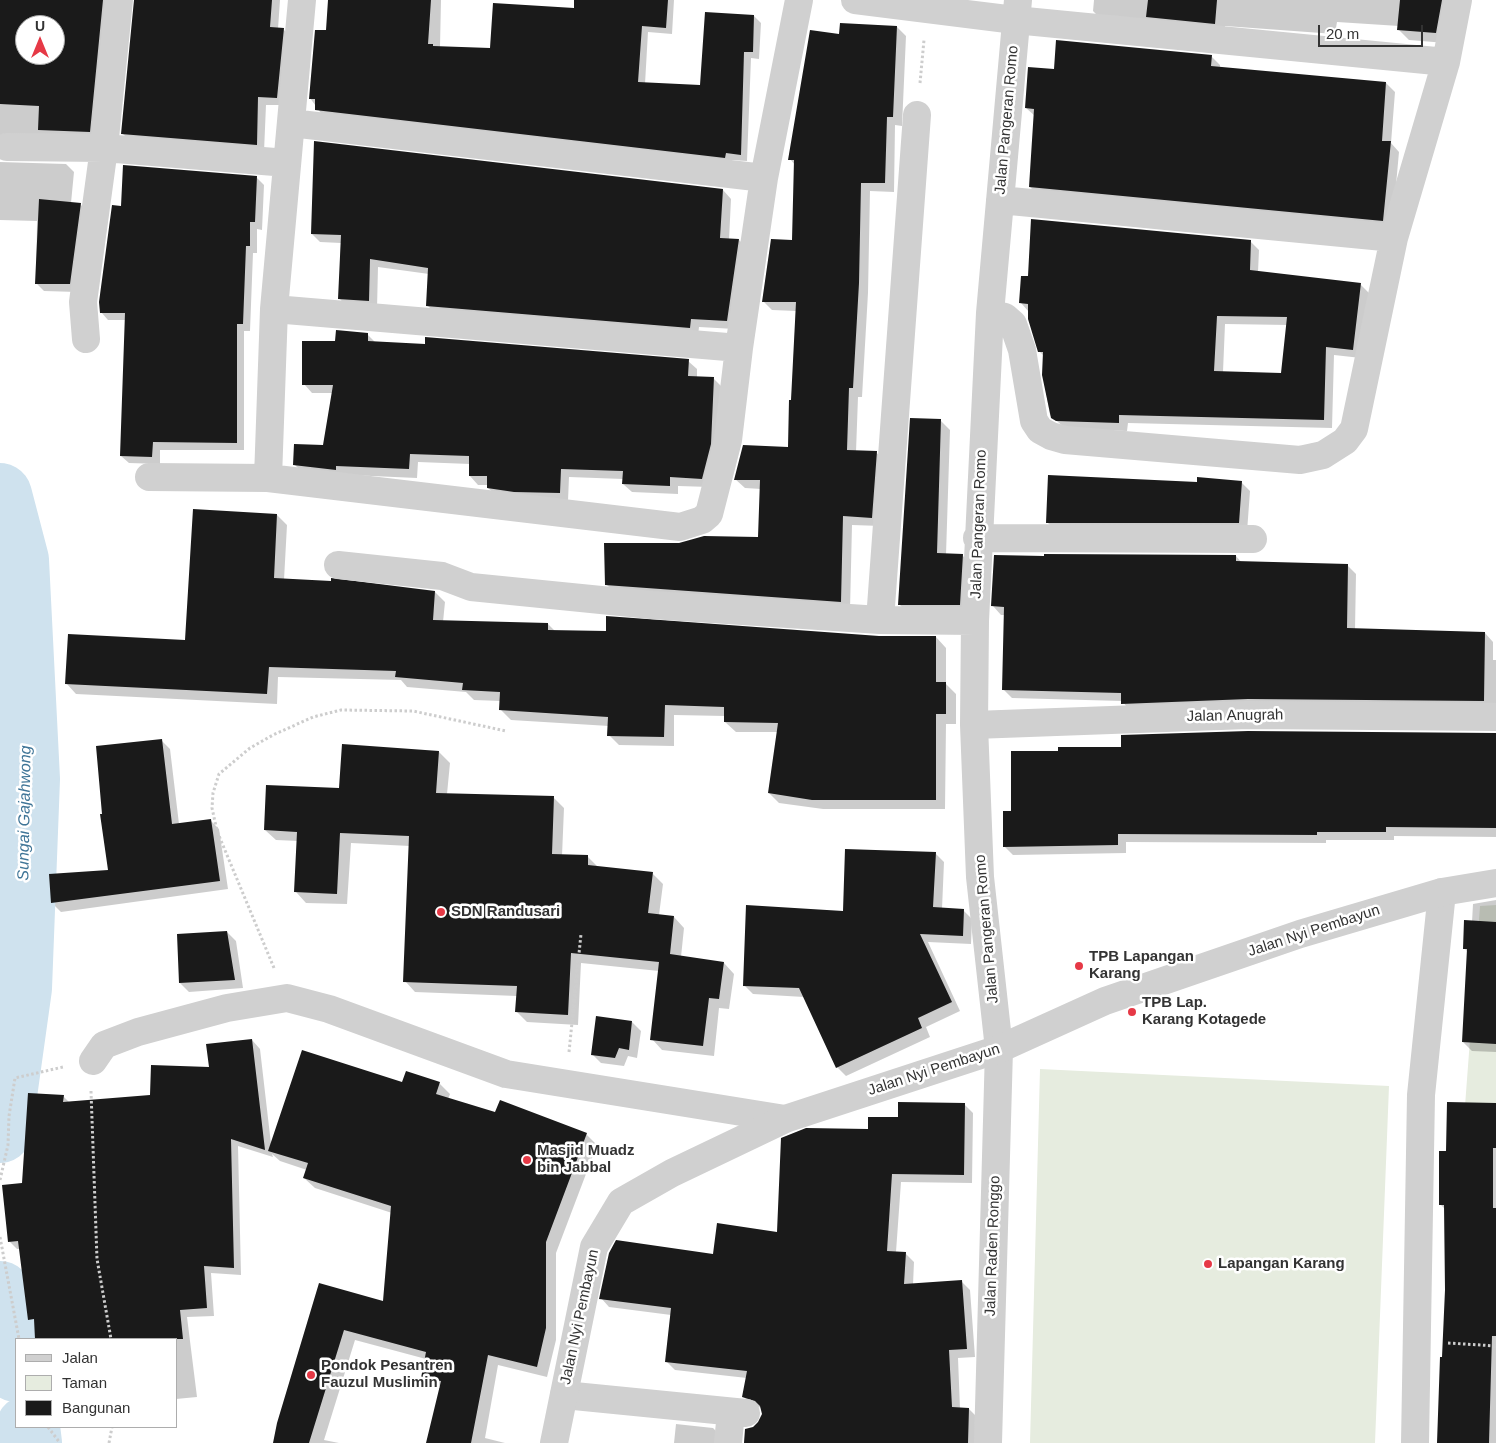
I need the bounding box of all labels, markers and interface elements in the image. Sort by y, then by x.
north arrow [15,15,65,65]
scale bar [1321,15,1426,47]
text: U [35,18,45,34]
text: 20 m [1326,25,1359,42]
street label: Jalan Pangeran Romo [992,45,1022,195]
street label: Jalan Pangeran Romo [967,449,991,599]
street label: Jalan Anugrah [1186,706,1284,726]
water label: Sungai Gajahwong [14,745,36,881]
street label: Jalan Pangeran Romo [972,854,1002,1004]
street label: Jalan Nyi Pembayun [1246,901,1382,961]
place label: SDN Randusari [451,903,560,921]
marker: SDN Randusari [435,906,447,918]
place label: TPB Lapangan Karang [1089,948,1194,983]
marker: TPB Lapangan Karang [1073,960,1085,972]
place label: TPB Lap. Karang Kotagede [1142,994,1266,1029]
marker: TPB Lap. Karang Kotagede [1126,1006,1138,1018]
street label: Jalan Nyi Pembayun [866,1040,1002,1100]
place label: Masjid Muadz bin Jabbal [537,1142,635,1177]
marker: Masjid Muadz bin Jabbal [521,1154,533,1166]
street label: Jalan Raden Ronggo [982,1175,1004,1317]
street label: Jalan Nyi Pembayun [557,1248,603,1386]
place label: Lapangan Karang [1218,1255,1345,1273]
marker: Lapangan Karang [1202,1258,1214,1270]
legend [15,1338,178,1428]
text: Jalan [62,1349,98,1366]
place label: Pondok Pesantren Fauzul Muslimin [321,1357,453,1392]
marker: Pondok Pesantren Fauzul Muslimin [305,1369,317,1381]
text: Taman [62,1374,107,1391]
text: Bangunan [62,1399,130,1416]

